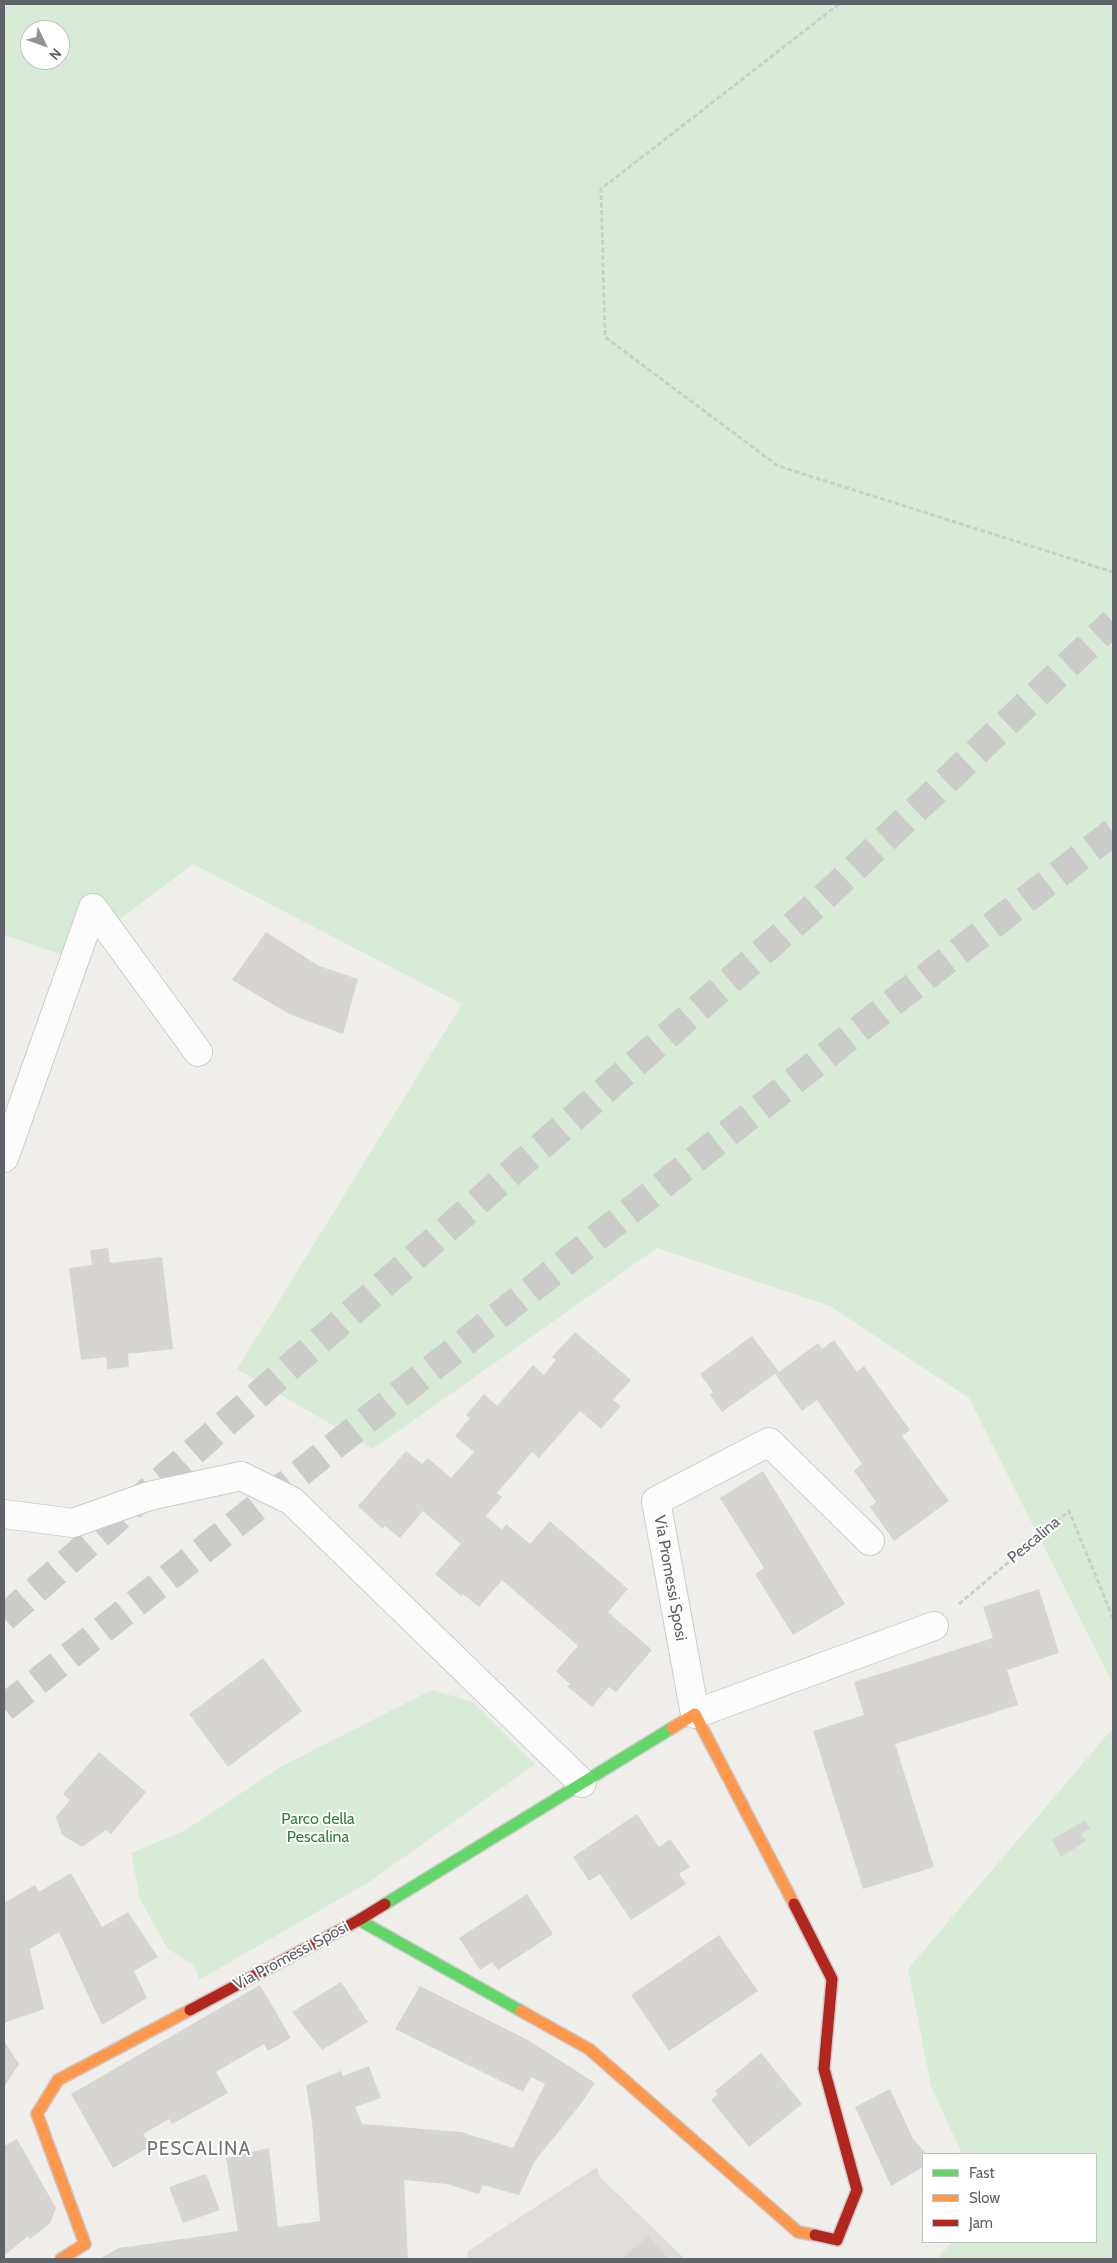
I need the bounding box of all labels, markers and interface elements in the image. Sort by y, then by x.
north arrow [20,20,70,70]
text: N [45,45,65,64]
street label: Pescalina [1004,1513,1064,1567]
street label: Via Promessi Sposi [649,1514,691,1642]
park label: Parco della Pescalina [281,1809,355,1847]
street label: Via Promessi Sposi [230,1918,352,1994]
district label: PESCALINA [146,2138,252,2160]
legend [922,2153,1097,2243]
text: Fast [969,2164,994,2182]
text: Slow [969,2189,1000,2207]
text: Jam [969,2214,993,2232]

